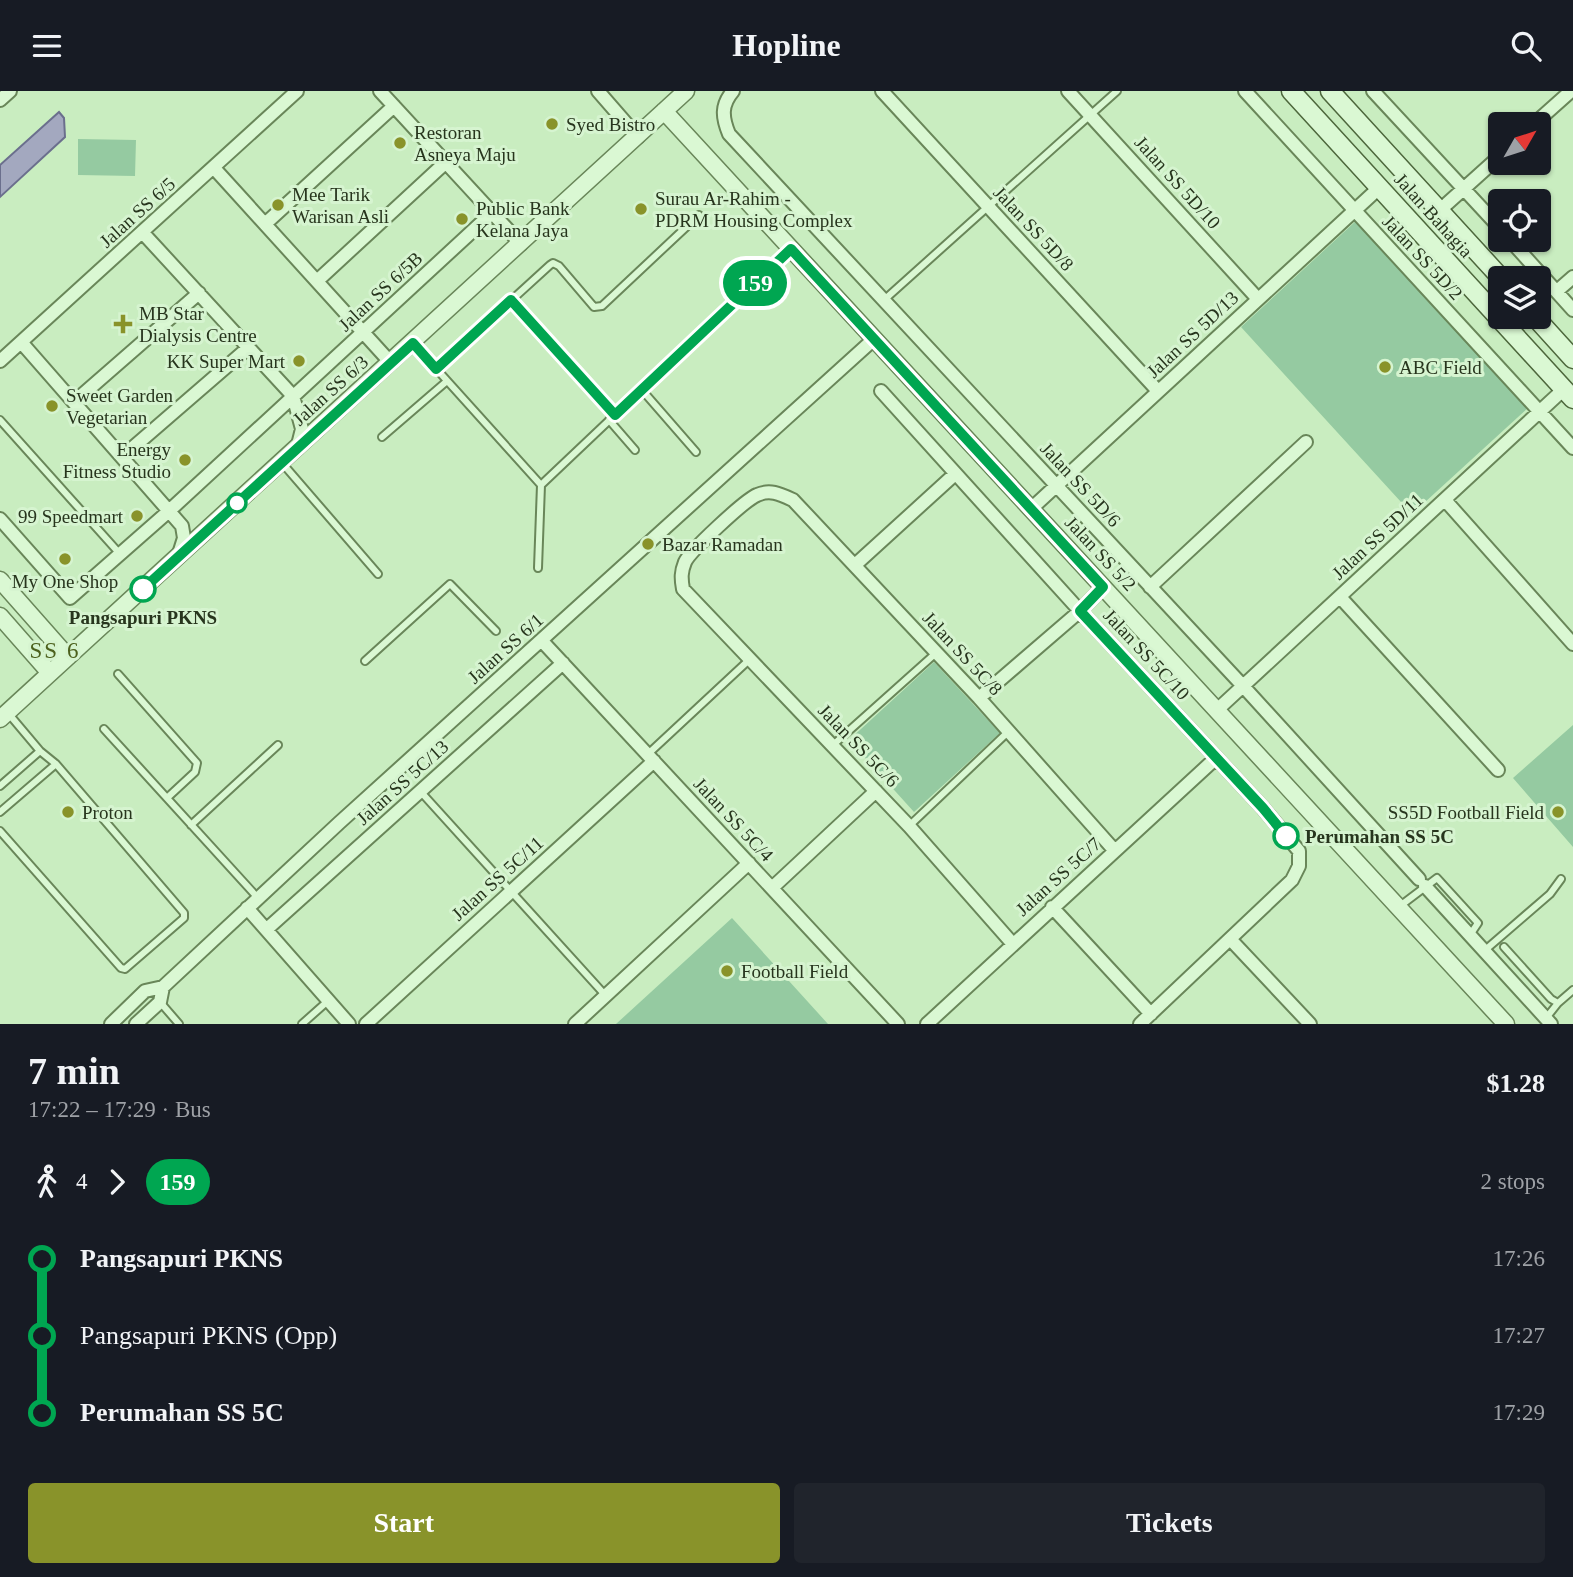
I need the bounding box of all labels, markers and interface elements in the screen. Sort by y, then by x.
icon: menu [28,27,66,65]
text: Hopline [732,27,841,63]
icon: search [1507,27,1545,65]
north arrow [1488,112,1550,175]
map controls [1488,112,1551,329]
place label: Syed Bistro [566,114,655,135]
marker: Syed Bistro [544,116,560,132]
place label: Restoran Asneya Maju [414,122,516,165]
street label: Jalan SS 5D/10 [1131,132,1225,233]
marker: Restoran Asneya Maju [392,135,408,151]
street label: Jalan Bahagia [1390,169,1477,262]
street label: Jalan SS 6/5 [95,173,179,252]
street label: Jalan SS 5D/8 [989,182,1078,275]
place label: Mee Tarik Warisan Asli [292,184,389,227]
place label: Surau Ar-Rahim - PDRM Housing Complex [655,188,853,231]
button: locate [1488,189,1551,252]
marker: Mee Tarik Warisan Asli [270,197,286,213]
place label: Public Bank Kelana Jaya [476,198,570,241]
marker: Surau Ar-Rahim - PDRM Housing Complex [633,201,649,217]
marker: Public Bank Kelana Jaya [454,211,470,227]
street label: Jalan SS 5D/2 [1378,211,1467,304]
street label: Jalan SS 6/5B [334,247,426,335]
line badge: 159 [715,260,795,306]
button: layers [1488,266,1551,329]
text: 159 [737,270,773,296]
street label: Jalan SS 5D/13 [1142,287,1242,382]
place label: MB Star Dialysis Centre [139,303,257,346]
marker: MB Star Dialysis Centre [113,314,133,334]
place label: KK Super Mart [167,351,286,372]
street label: Jalan SS 6/3 [288,351,372,430]
marker: KK Super Mart [291,353,307,369]
place label: ABC Field [1399,357,1482,378]
marker: ABC Field [1377,359,1393,375]
place label: Sweet Garden Vegetarian [66,385,174,428]
marker: Sweet Garden Vegetarian [44,398,60,414]
street label: Jalan SS 5D/6 [1036,438,1125,531]
place label: Energy Fitness Studio [63,439,171,482]
marker: Energy Fitness Studio [177,452,193,468]
street label: Jalan SS 5D/11 [1328,489,1427,584]
unlabelled marker [227,493,247,513]
place label: 99 Speedmart [18,506,124,527]
marker: 99 Speedmart [129,508,145,524]
street label: Jalan SS 5/2 [1061,512,1140,595]
place label: Bazar Ramadan [662,534,783,555]
marker: Bazar Ramadan [640,536,656,552]
marker: My One Shop [57,551,73,567]
place label: My One Shop [12,571,118,592]
marker: Pangsapuri PKNS [130,576,156,602]
street label: Jalan SS 5C/10 [1099,605,1194,704]
place label: Pangsapuri PKNS [69,607,217,628]
street label: Jalan SS 5C/8 [919,607,1007,699]
street label: Jalan SS 6/1 [463,609,547,688]
district label: SS 6 [30,638,80,663]
street label: Jalan SS 5C/6 [814,700,903,791]
street label: Jalan SS 5C/13 [352,736,453,829]
street label: Jalan SS 5C/4 [690,773,778,866]
place label: Proton [82,802,133,823]
place label: SS5D Football Field [1388,802,1544,823]
marker: Proton [60,804,76,820]
marker: SS5D Football Field [1550,804,1566,820]
marker: Perumahan SS 5C [1273,823,1299,849]
place label: Perumahan SS 5C [1305,826,1454,847]
street label: Jalan SS 5C/11 [447,832,547,925]
street label: Jalan SS 5C/7 [1012,833,1105,920]
place label: Football Field [741,961,849,982]
marker: Football Field [719,963,735,979]
text: 7 min [28,1050,120,1092]
text: $1.28 [1487,1069,1545,1098]
text: 17:22 – 17:29 · Bus [28,1097,211,1122]
icon: walk [28,1163,66,1201]
icon: forward [98,1163,136,1201]
text: 4 [76,1169,88,1194]
text: 159 [160,1169,196,1195]
text: 2 stops [1480,1169,1545,1194]
text: Pangsapuri PKNS [80,1244,283,1273]
text: 17:26 [1493,1246,1545,1271]
text: Pangsapuri PKNS (Opp) [80,1321,337,1350]
text: 17:27 [1493,1323,1545,1348]
text: Perumahan SS 5C [80,1398,284,1427]
text: 17:29 [1493,1400,1545,1425]
button: Start [28,1483,780,1563]
button: Tickets [794,1483,1545,1563]

